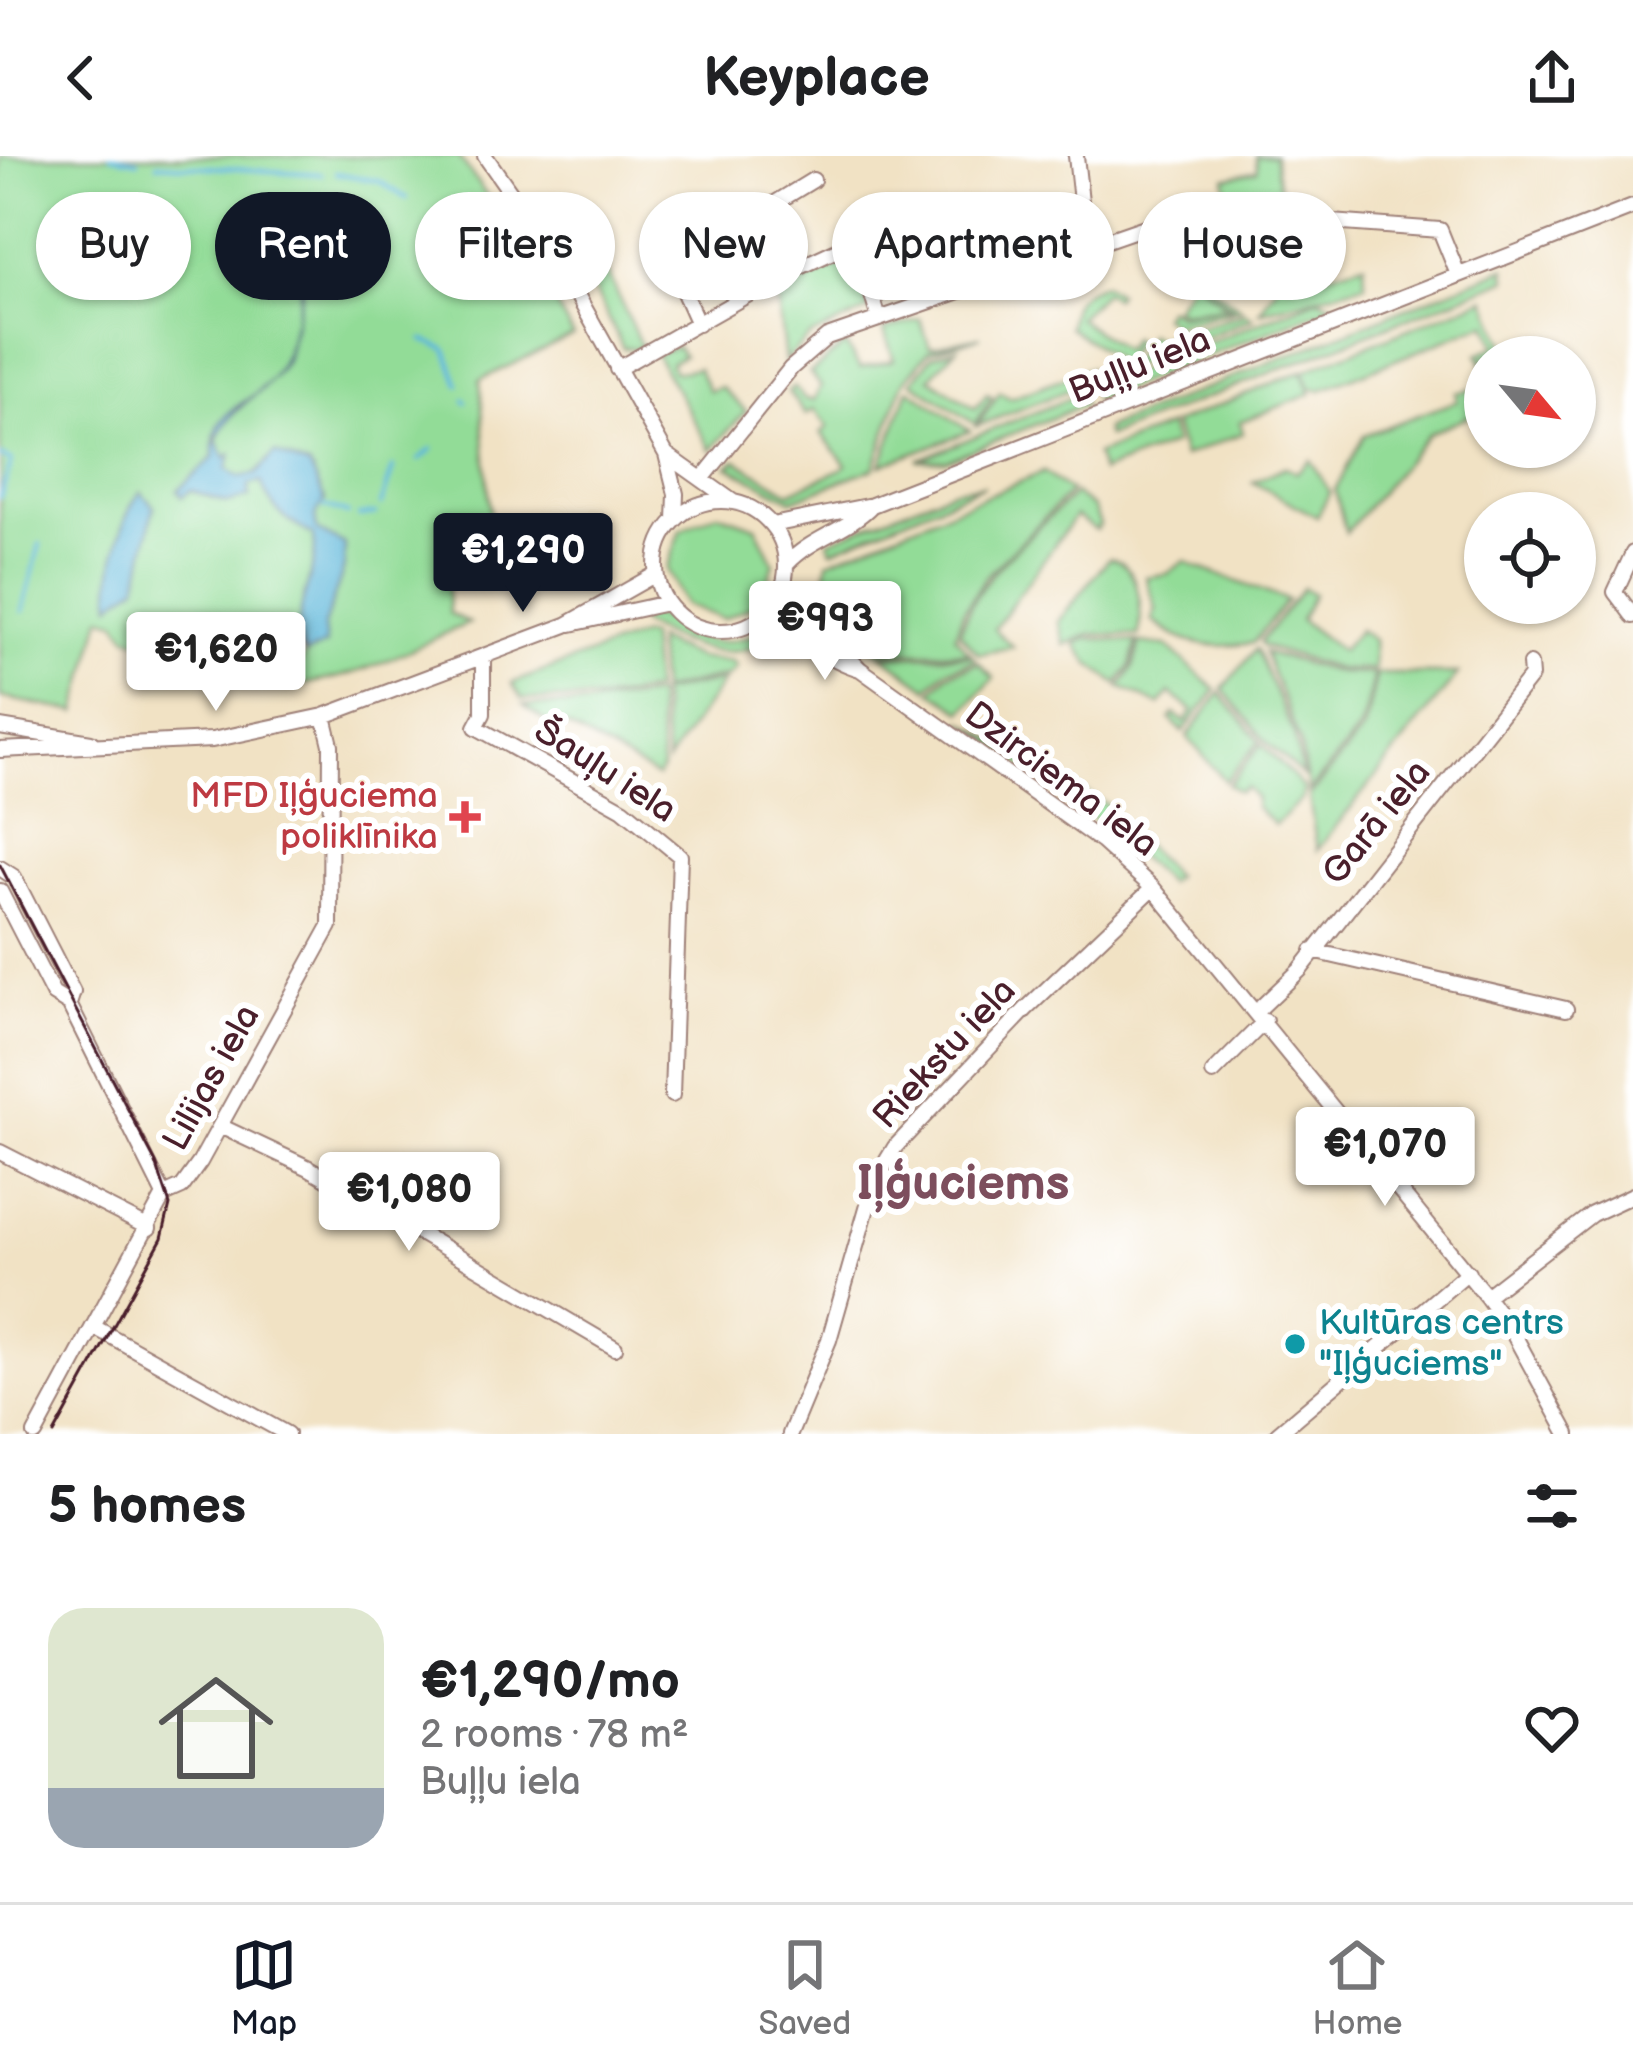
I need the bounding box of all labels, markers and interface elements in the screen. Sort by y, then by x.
icon: back [48,45,114,111]
icon: share [1519,45,1585,111]
text: Keyplace [703,46,930,111]
chip: Buy [36,192,191,300]
chip: Rent [215,192,391,300]
chip: Filters [415,192,615,300]
chip: New [639,192,808,300]
chip: Apartment [832,192,1114,300]
chip: House [1138,192,1346,300]
street label: Buļļu iela [1063,318,1217,414]
north arrow [1464,336,1596,468]
map controls [1464,336,1596,624]
button: locate [1464,492,1596,624]
pin: €1,290 [425,513,621,615]
text: €1,290 [461,528,586,575]
pin: €993 [754,581,896,683]
text: €993 [776,596,874,643]
pin: €1,620 [118,612,314,714]
text: €1,620 [153,627,279,674]
street label: Dzirciema iela [956,694,1166,866]
street label: Šauļu iela [526,709,684,833]
street label: Garā iela [1314,752,1440,894]
place label: MFD Iļģuciema poliklīnika [190,775,438,859]
marker: MFD Iļģuciema poliklīnika [449,801,481,833]
street label: Riekstu iela [865,970,1025,1138]
street label: Lilijas iela [154,998,270,1158]
pin: €1,070 [1287,1107,1483,1209]
text: €1,070 [1323,1122,1447,1169]
pin: €1,080 [311,1152,507,1254]
district label: Iļģuciems [857,1156,1069,1213]
text: €1,080 [346,1167,472,1214]
place label: Kultūras centrs "Iļģuciems" [1319,1302,1564,1386]
marker: Kultūras centrs "Iļģuciems" [1282,1331,1308,1357]
icon: filters [1519,1473,1585,1539]
text: 5 homes [48,1476,246,1537]
text: €1,290/mo [420,1651,680,1712]
icon: home [144,1656,288,1800]
icon: heart [1519,1695,1585,1761]
text: 2 rooms · 78 m² [420,1712,689,1759]
text: Buļļu iela [420,1759,581,1806]
tab: Map [231,1932,297,2044]
tab: Saved [758,1932,851,2044]
tab: Home [1313,1932,1402,2044]

